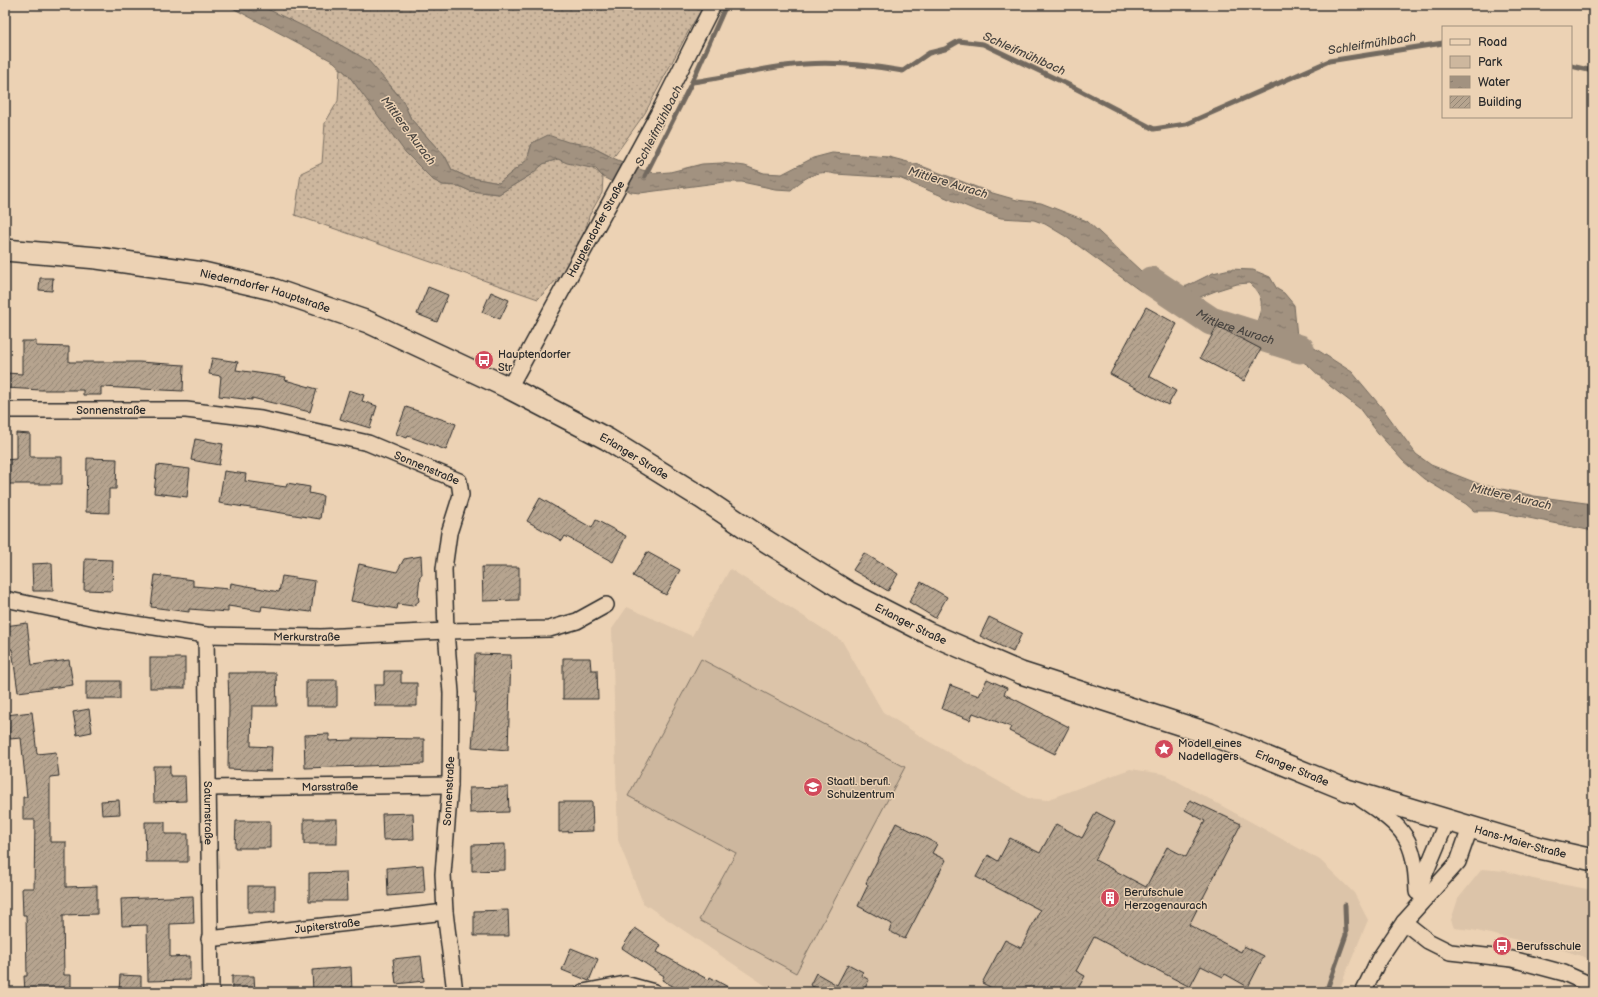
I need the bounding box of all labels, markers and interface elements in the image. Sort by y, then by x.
legend [1442,26,1572,118]
water label: Schleifmühlbach [980,29,1068,79]
water label: Schleifmühlbach [1327,30,1418,58]
text: Road [1478,35,1507,50]
text: Park [1478,55,1502,70]
text: Water [1478,75,1510,90]
water label: Schleifmühlbach [632,83,686,169]
water label: Mittlere Aurach [377,94,439,169]
text: Building [1478,95,1522,110]
water label: Mittlere Aurach [906,164,990,202]
street label: Hauptendorfer Straße [564,178,627,280]
street label: Niederndorfer Hauptstraße [199,266,332,315]
water label: Mittlere Aurach [1193,306,1277,348]
place label: Hauptendorfer Str [498,348,571,374]
bus stop icon: Hauptendorfer Str [473,349,495,371]
street label: Sonnenstraße [76,404,146,417]
street label: Erlanger Straße [598,430,671,482]
street label: Sonnenstraße [392,448,462,487]
water label: Mittlere Aurach [1469,480,1553,514]
street label: Erlanger Straße [873,601,949,647]
street label: Merkurstraße [273,630,341,644]
place label: Modell eines Nadellagers [1178,737,1242,763]
place icon: Modell eines Nadellagers [1153,738,1175,760]
street label: Erlanger Straße [1253,747,1331,789]
street label: Sonnenstraße [441,755,457,826]
place label: Staatl. berufl. Schulzentrum [827,775,895,801]
school or university icon: Staatl. berufl. Schulzentrum [802,776,824,798]
street label: Marsstraße [302,780,359,793]
street label: Saturnstraße [202,781,215,846]
street label: Hans-Maier-Straße [1473,822,1568,860]
place label: Berufschule Herzogenaurach [1124,886,1207,912]
building icon: Berufschule Herzogenaurach [1099,887,1121,909]
street label: Jupiterstraße [294,915,361,936]
bus stop icon: Berufsschule [1491,935,1513,957]
place label: Berufsschule [1516,940,1582,953]

